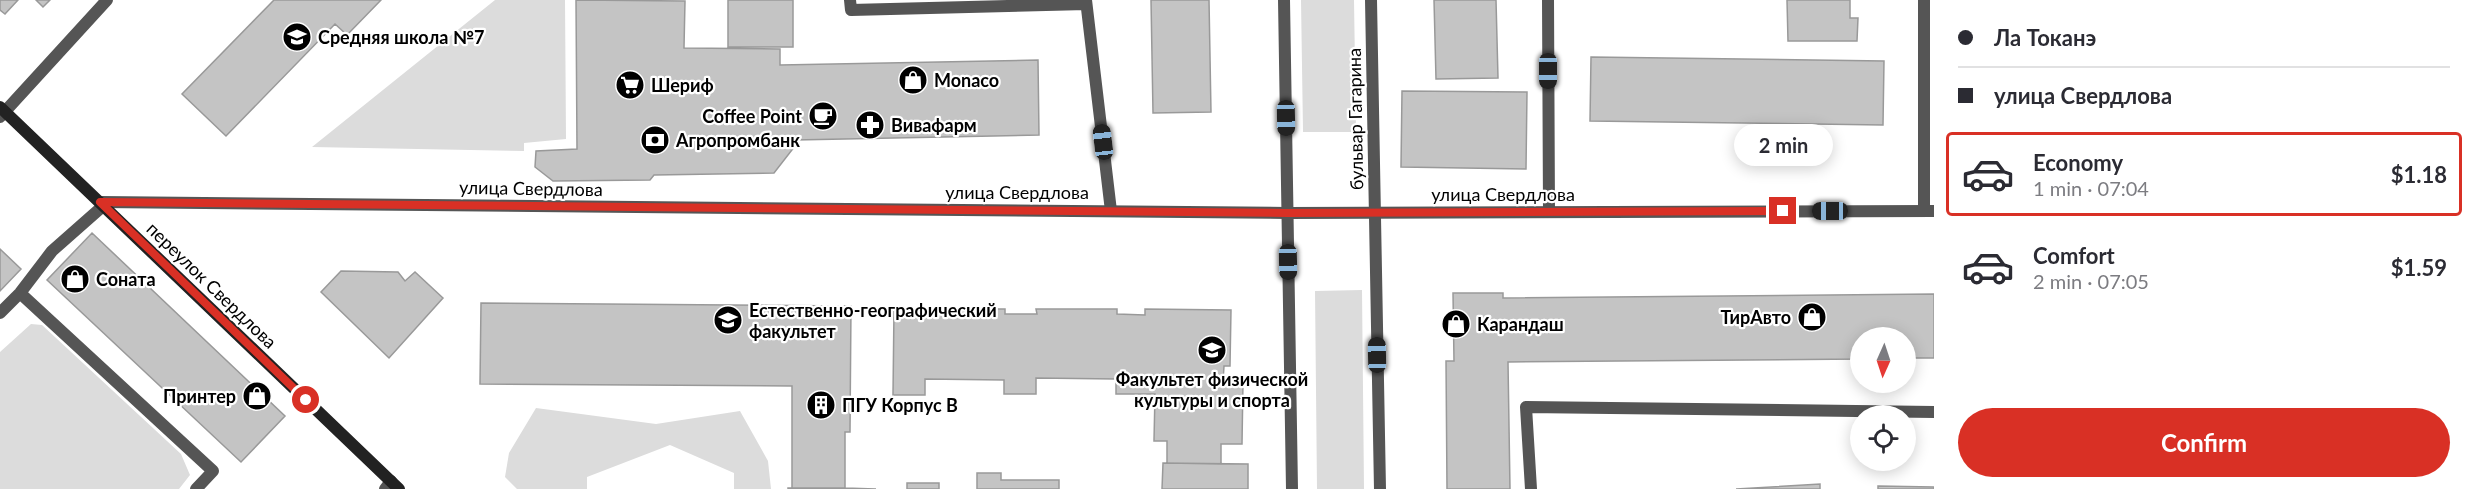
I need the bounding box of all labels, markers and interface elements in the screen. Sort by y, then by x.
school or university icon: Средняя школа №7 [281,21,313,53]
text: Ла Токанэ [1994,24,2096,51]
place label: Средняя школа №7 [318,26,484,48]
street label: бульвар Гагарина [1343,48,1367,190]
car [1539,53,1557,89]
shop icon: Monaco [897,64,929,96]
supermarket icon: Шериф [614,69,646,101]
place label: Monaco [934,69,999,91]
place label: Шериф [651,74,714,96]
text: улица Свердлова [1994,82,2172,109]
cafe icon: Coffee Point [807,100,839,132]
car [1277,100,1295,136]
place label: Coffee Point [702,105,802,127]
pharmacy icon: Вивафарм [854,109,886,141]
place label: Вивафарм [891,114,977,136]
car [1092,123,1114,161]
bank icon: Агропромбанк [639,124,671,156]
callout: 2 min [1734,124,1832,166]
place label: Агропромбанк [675,129,800,151]
text: 2 min [1759,133,1808,157]
icon: car [1961,147,2015,201]
text: Economy [2033,149,2123,176]
text: $1.18 [2391,161,2447,188]
street label: улица Свердлова [459,176,603,200]
text: 1 min · 07:04 [2033,176,2149,200]
street label: улица Свердлова [945,181,1089,203]
street label: улица Свердлова [1431,183,1575,205]
route end [1769,197,1796,224]
car [1812,202,1848,220]
street label: переулок Свердлова [142,217,282,353]
icon: car [1961,240,2015,294]
text: Comfort [2033,242,2115,269]
car [1279,244,1297,280]
text: $1.59 [2391,254,2447,281]
shop icon: Соната [59,263,91,295]
place label: Соната [96,268,156,290]
text: 2 min · 07:05 [2033,269,2149,293]
place label: Естественно-географический факультет [749,299,997,342]
shop icon: ТирАвто [1796,301,1828,333]
school or university icon: Естественно-географический факультет [712,304,744,336]
place label: ТирАвто [1721,306,1791,328]
shop icon: Карандаш [1440,308,1472,340]
place label: Карандаш [1477,313,1564,335]
north arrow [1850,327,1916,393]
map controls [1850,327,1916,471]
school or university icon: Факультет физической культуры и спорта [1196,334,1228,366]
car [1368,337,1386,373]
place label: Факультет физической культуры и спорта [1116,368,1308,411]
shop icon: Принтер [241,380,273,412]
place label: Принтер [163,385,236,407]
route start [292,386,319,413]
building icon: ПГУ Корпус В [805,389,837,421]
place label: ПГУ Корпус В [842,394,958,416]
button: locate [1850,405,1916,471]
button: Confirm [1958,408,2450,477]

